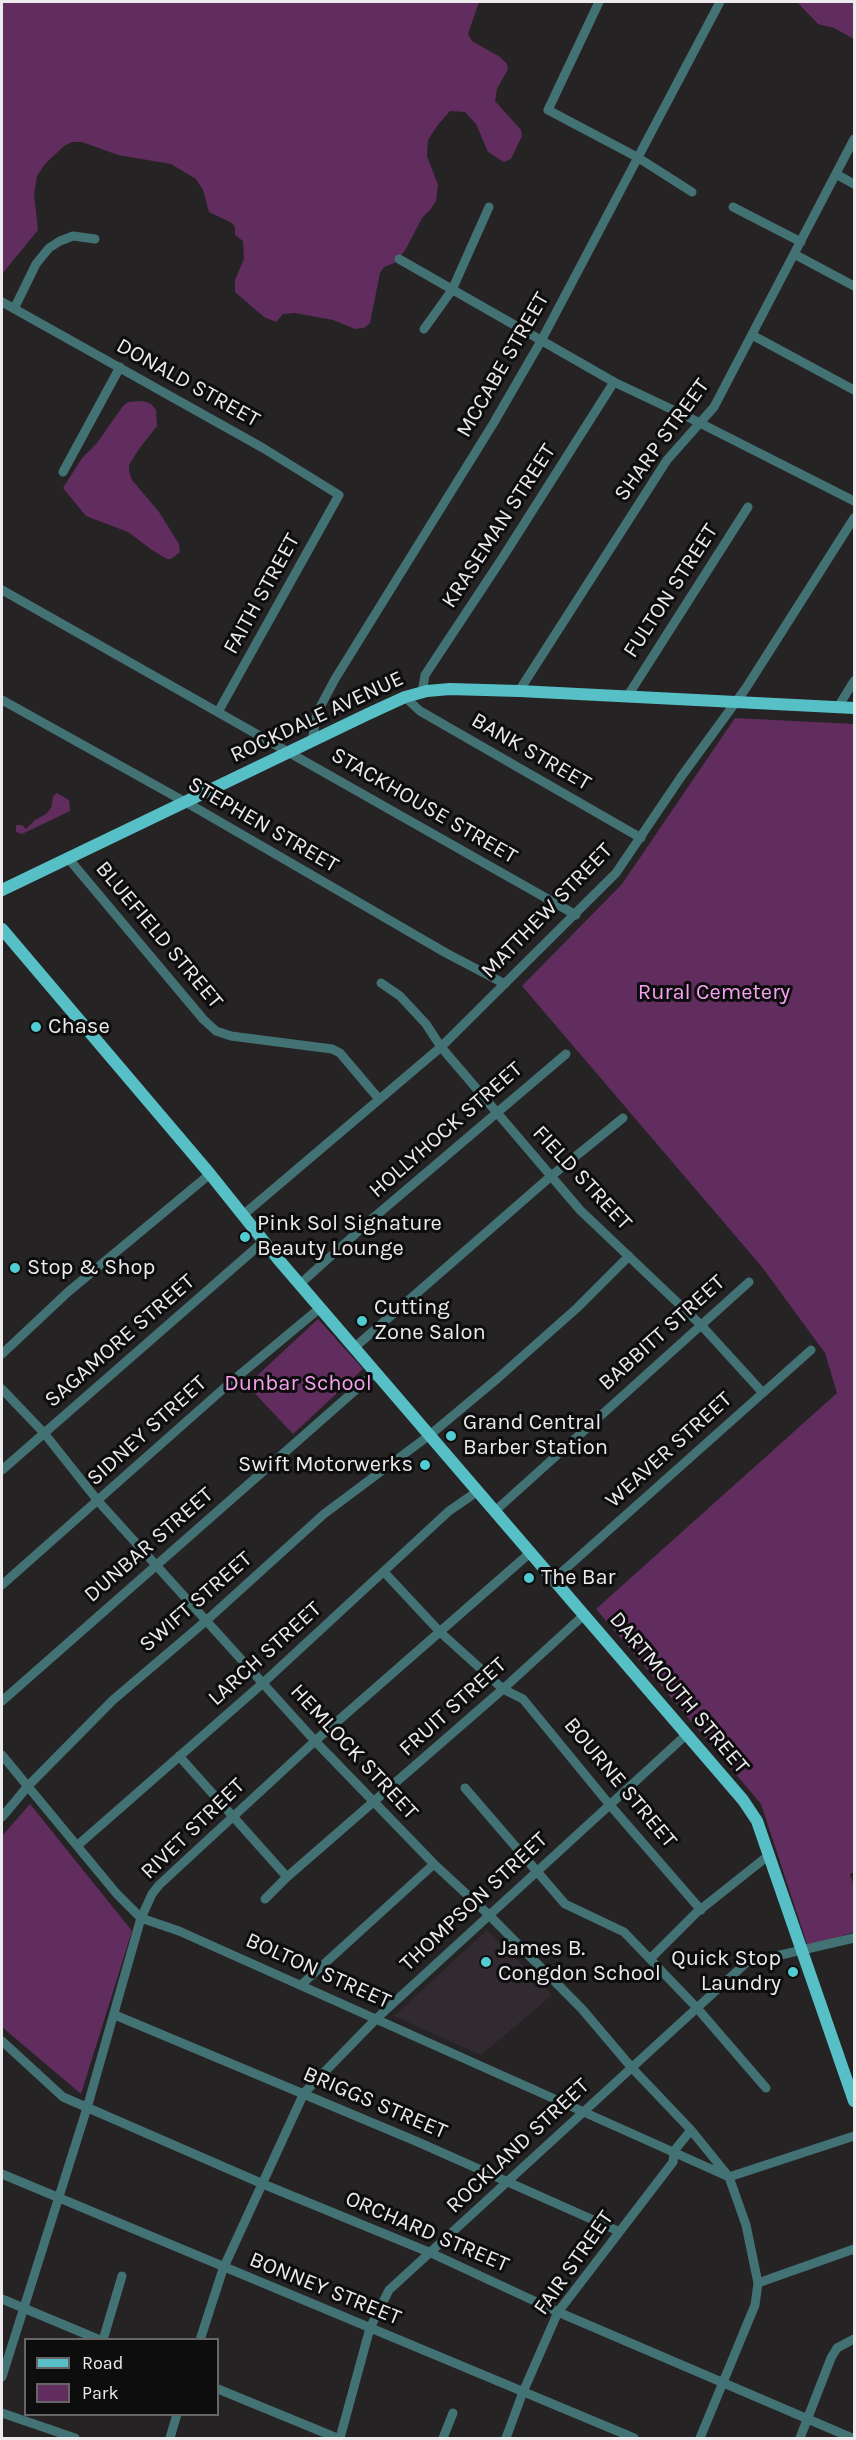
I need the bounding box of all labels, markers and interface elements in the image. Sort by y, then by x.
street label: MCCABE STREET [451,288,555,442]
street label: DONALD STREET [112,333,264,433]
street label: SHARP STREET [609,374,715,506]
street label: KRASEMAN STREET [436,439,562,613]
street label: FULTON STREET [618,519,724,663]
street label: FAITH STREET [218,529,306,659]
street label: ROCKDALE AVENUE [226,665,408,769]
street label: BANK STREET [467,707,595,797]
street label: STACKHOUSE STREET [326,742,522,870]
street label: STEPHEN STREET [183,771,343,879]
street label: MATTHEW STREET [476,838,618,984]
street label: BLUEFIELD STREET [90,856,228,1014]
park label: Rural Cemetery [638,980,790,1006]
place label: Chase [48,1014,110,1040]
marker: Chase [29,1020,43,1034]
street label: HOLLYHOCK STREET [364,1056,528,1204]
street label: FIELD STREET [527,1120,637,1236]
place label: Pink Sol Signature Beauty Lounge [257,1211,442,1262]
marker: Pink Sol Signature Beauty Lounge [238,1230,252,1244]
place label: Stop & Shop [27,1255,155,1281]
marker: Stop & Shop [8,1261,22,1275]
street label: SAGAMORE STREET [40,1269,200,1413]
street label: BABBITT STREET [593,1269,731,1397]
place label: Cutting Zone Salon [374,1295,486,1346]
marker: Cutting Zone Salon [355,1314,369,1328]
street label: SIDNEY STREET [82,1370,212,1492]
park label: Dunbar School [224,1371,372,1397]
street label: WEAVER STREET [600,1386,738,1514]
place label: Grand Central Barber Station [463,1410,608,1462]
marker: Grand Central Barber Station [444,1429,458,1443]
place label: Swift Motorwerks [238,1452,413,1478]
marker: Swift Motorwerks [418,1458,432,1472]
street label: DUNBAR STREET [79,1482,219,1608]
street label: SWIFT STREET [134,1546,258,1658]
place label: The Bar [541,1565,616,1591]
marker: The Bar [522,1571,536,1585]
street label: LARCH STREET [203,1596,327,1712]
street label: DARTMOUTH STREET [604,1607,754,1779]
street label: FRUIT STREET [394,1652,512,1762]
street label: HEMLOCK STREET [284,1679,424,1825]
street label: BOURNE STREET [558,1713,682,1853]
street label: RIVET STREET [136,1773,250,1885]
street label: THOMPSON STREET [395,1827,553,1977]
street label: BOLTON STREET [241,1927,395,2015]
place label: James B. Congdon School [498,1936,661,1988]
place label: Quick Stop Laundry [671,1946,781,1998]
marker: James B. Congdon School [479,1955,493,1969]
marker: Quick Stop Laundry [786,1965,800,1979]
street label: BRIGGS STREET [299,2061,451,2145]
street label: ROCKLAND STREET [441,2073,595,2219]
street label: ORCHARD STREET [341,2186,513,2278]
street label: FAIR STREET [528,2206,620,2320]
street label: BONNEY STREET [245,2247,405,2331]
legend [24,2338,219,2416]
text: Road [82,2352,123,2374]
text: Park [82,2382,119,2404]

